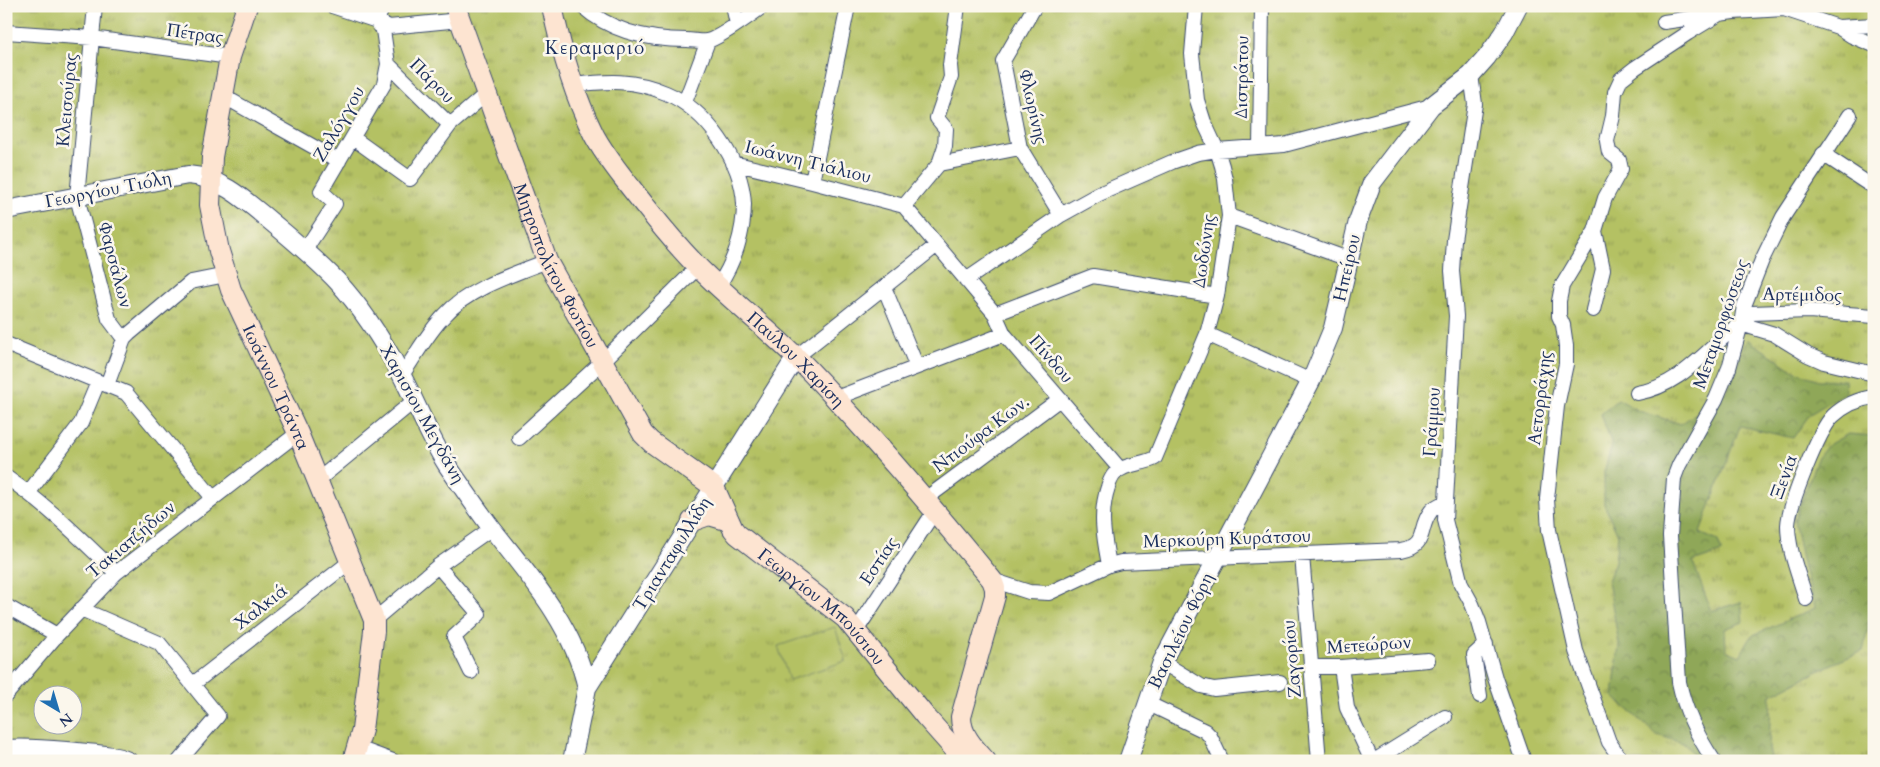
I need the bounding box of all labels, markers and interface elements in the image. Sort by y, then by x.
street label: Πέτρας [165,18,225,50]
district label: Κεραμαριό [545,35,645,61]
street label: Διστράτου [1229,35,1255,119]
street label: Κλεισούρας [50,52,84,148]
street label: Πάρου [404,53,460,109]
street label: Φλωρίνης [1012,67,1054,147]
street label: Ζαλόγγου [307,81,371,167]
street label: Ιωάννη Τιάλιου [742,134,874,190]
street label: Γεωργίου Τιόλη [43,166,173,214]
street label: Μητροπολίτου Φωτίου [507,180,605,352]
street label: Δωδώνης [1186,212,1222,289]
street label: Φαρσάλων [92,219,138,311]
street label: Ηπείρου [1327,232,1367,304]
street label: Μεταμορφώσεως [1687,255,1755,392]
street label: Αρτέμιδος [1762,282,1842,308]
street label: Παύλου Χαρίση [742,306,850,413]
street label: Ιωάννου Τράντα [236,320,316,453]
street label: Πίνδου [1023,329,1079,389]
street label: Χαρισίου Μεγδάνη [373,340,471,488]
street label: Αετορράχης [1522,349,1558,447]
street label: Γράμμου [1417,386,1447,458]
street label: Ντιούφα Κων. [927,389,1035,479]
street label: Ξενία [1765,451,1804,502]
street label: Τριανταφυλλίδη [627,492,717,616]
street label: Τακιατζήδων [81,495,181,585]
street label: Μερκούρη Κυράτσου [1142,524,1312,554]
street label: Εστίας [854,532,904,590]
street label: Γεωργίου Μπούσιου [752,542,891,670]
street label: Βασιλείου Φόρη [1142,569,1220,693]
street label: Χαλκιά [229,578,293,636]
street label: Ζαγορίου [1276,619,1308,699]
street label: Μετεώρων [1326,630,1412,660]
north arrow [32,684,82,734]
text: N [55,709,76,731]

